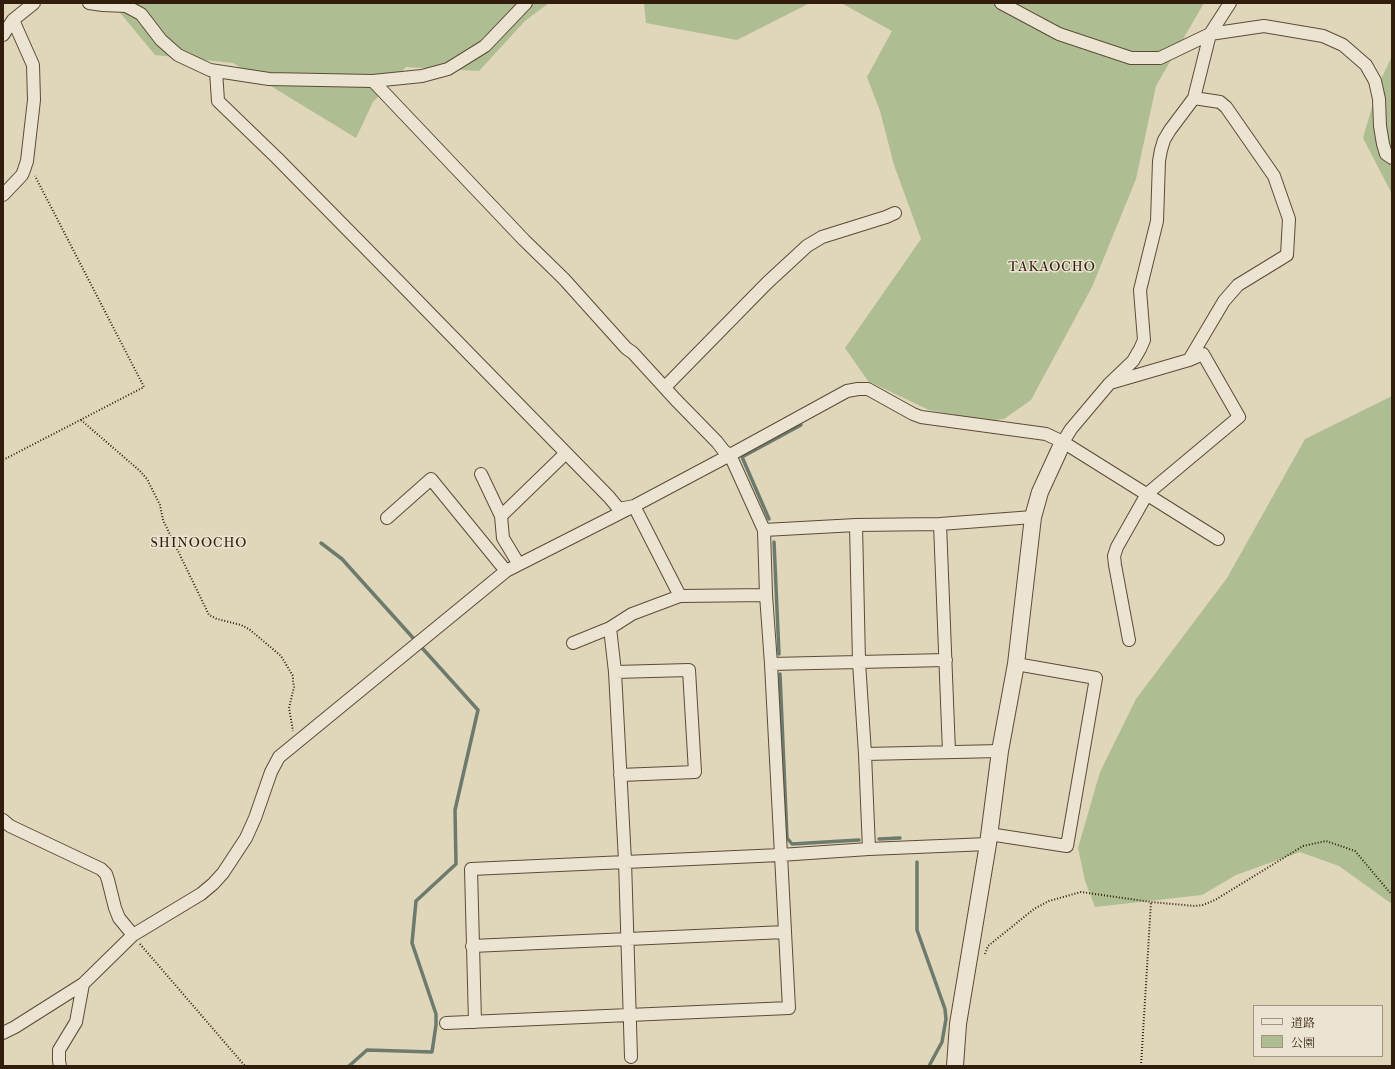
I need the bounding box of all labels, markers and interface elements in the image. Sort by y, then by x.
district label: TAKAOCHO [1008,260,1096,276]
district label: SHINOOCHO [151,536,247,552]
legend [1253,1005,1383,1057]
text: 道路 [1291,1016,1315,1030]
text: 公園 [1291,1036,1315,1050]

